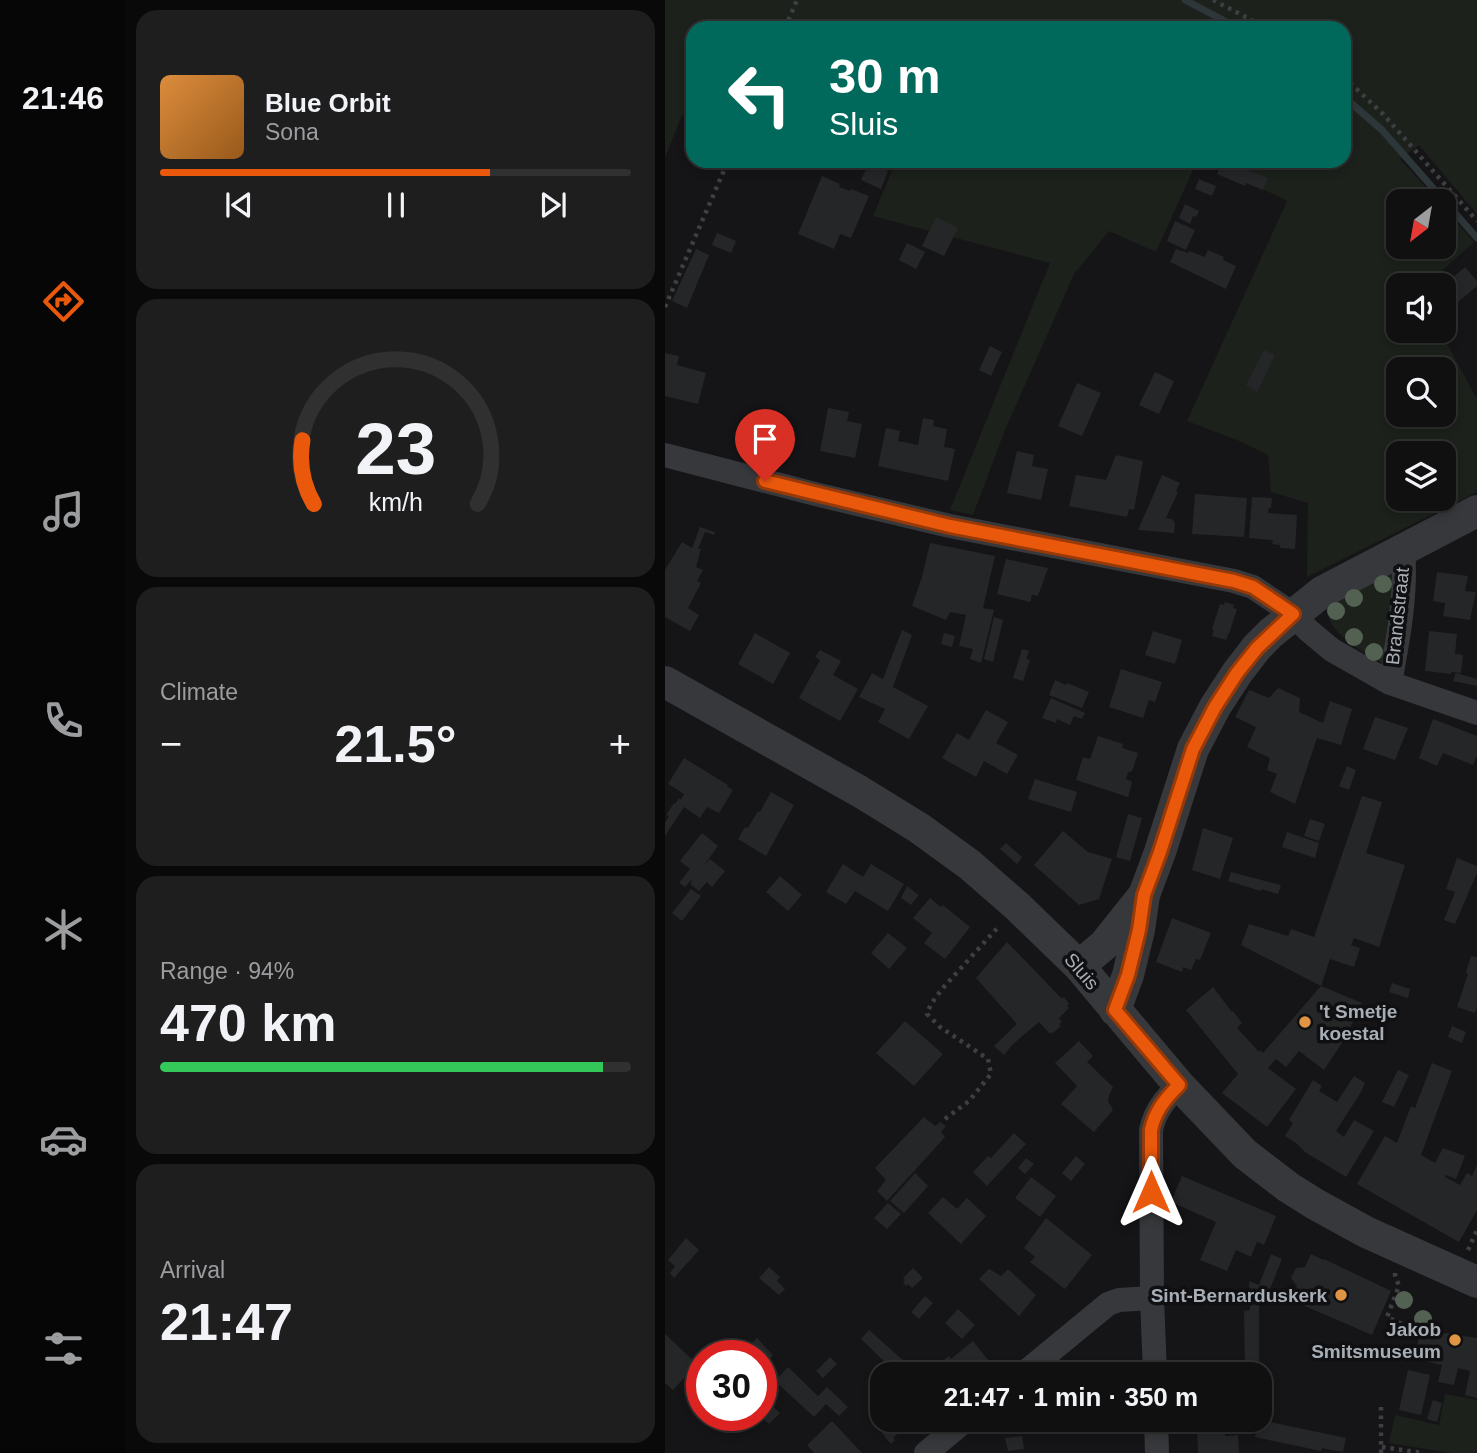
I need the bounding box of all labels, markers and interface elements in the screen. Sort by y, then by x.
icon: left [714,49,805,140]
text: 30 m [829,49,941,103]
text: 21:46 [22,80,104,116]
text: Blue Orbit [265,88,391,118]
text: Sluis [829,106,898,142]
text: Sona [265,119,319,145]
icon: previous [220,186,258,224]
icon: pause [377,186,415,224]
icon: next [534,186,572,224]
north arrow [1386,189,1456,259]
map controls [1386,189,1456,511]
button: sound [1386,273,1456,343]
icon: directions [39,277,88,326]
button: search [1386,357,1456,427]
text: 23 [355,408,436,489]
pin [735,409,795,481]
icon: arrive [746,420,784,458]
button: layers [1386,441,1456,511]
icon: music [39,487,88,536]
text: km/h [368,488,423,516]
street label: Brandstraat [1382,565,1413,666]
text: Climate [160,679,238,705]
icon: phone [39,696,88,745]
text: 21.5° [334,715,457,773]
text: − [160,723,182,765]
text: + [609,723,631,765]
icon: climate [39,905,88,954]
street label: Sluis [1060,949,1103,994]
text: Range · 94% [160,958,294,984]
text: 470 km [160,994,336,1052]
place label: 't Smetje koestal [1319,1001,1397,1044]
marker: 't Smetje koestal [1297,1014,1313,1030]
icon: car [39,1115,88,1164]
position arrow [1114,1155,1188,1229]
text: Arrival [160,1257,225,1283]
place label: Sint-Bernarduskerk [1151,1285,1327,1306]
marker: Sint-Bernarduskerk [1333,1287,1349,1303]
text: 21:47 [160,1293,293,1351]
place label: Jakob Smitsmuseum [1311,1319,1441,1362]
icon: filters [39,1324,88,1373]
marker: Jakob Smitsmuseum [1447,1332,1463,1348]
speed limit sign: 30 [686,1340,777,1431]
text: 21:47 · 1 min · 350 m [944,1382,1198,1412]

